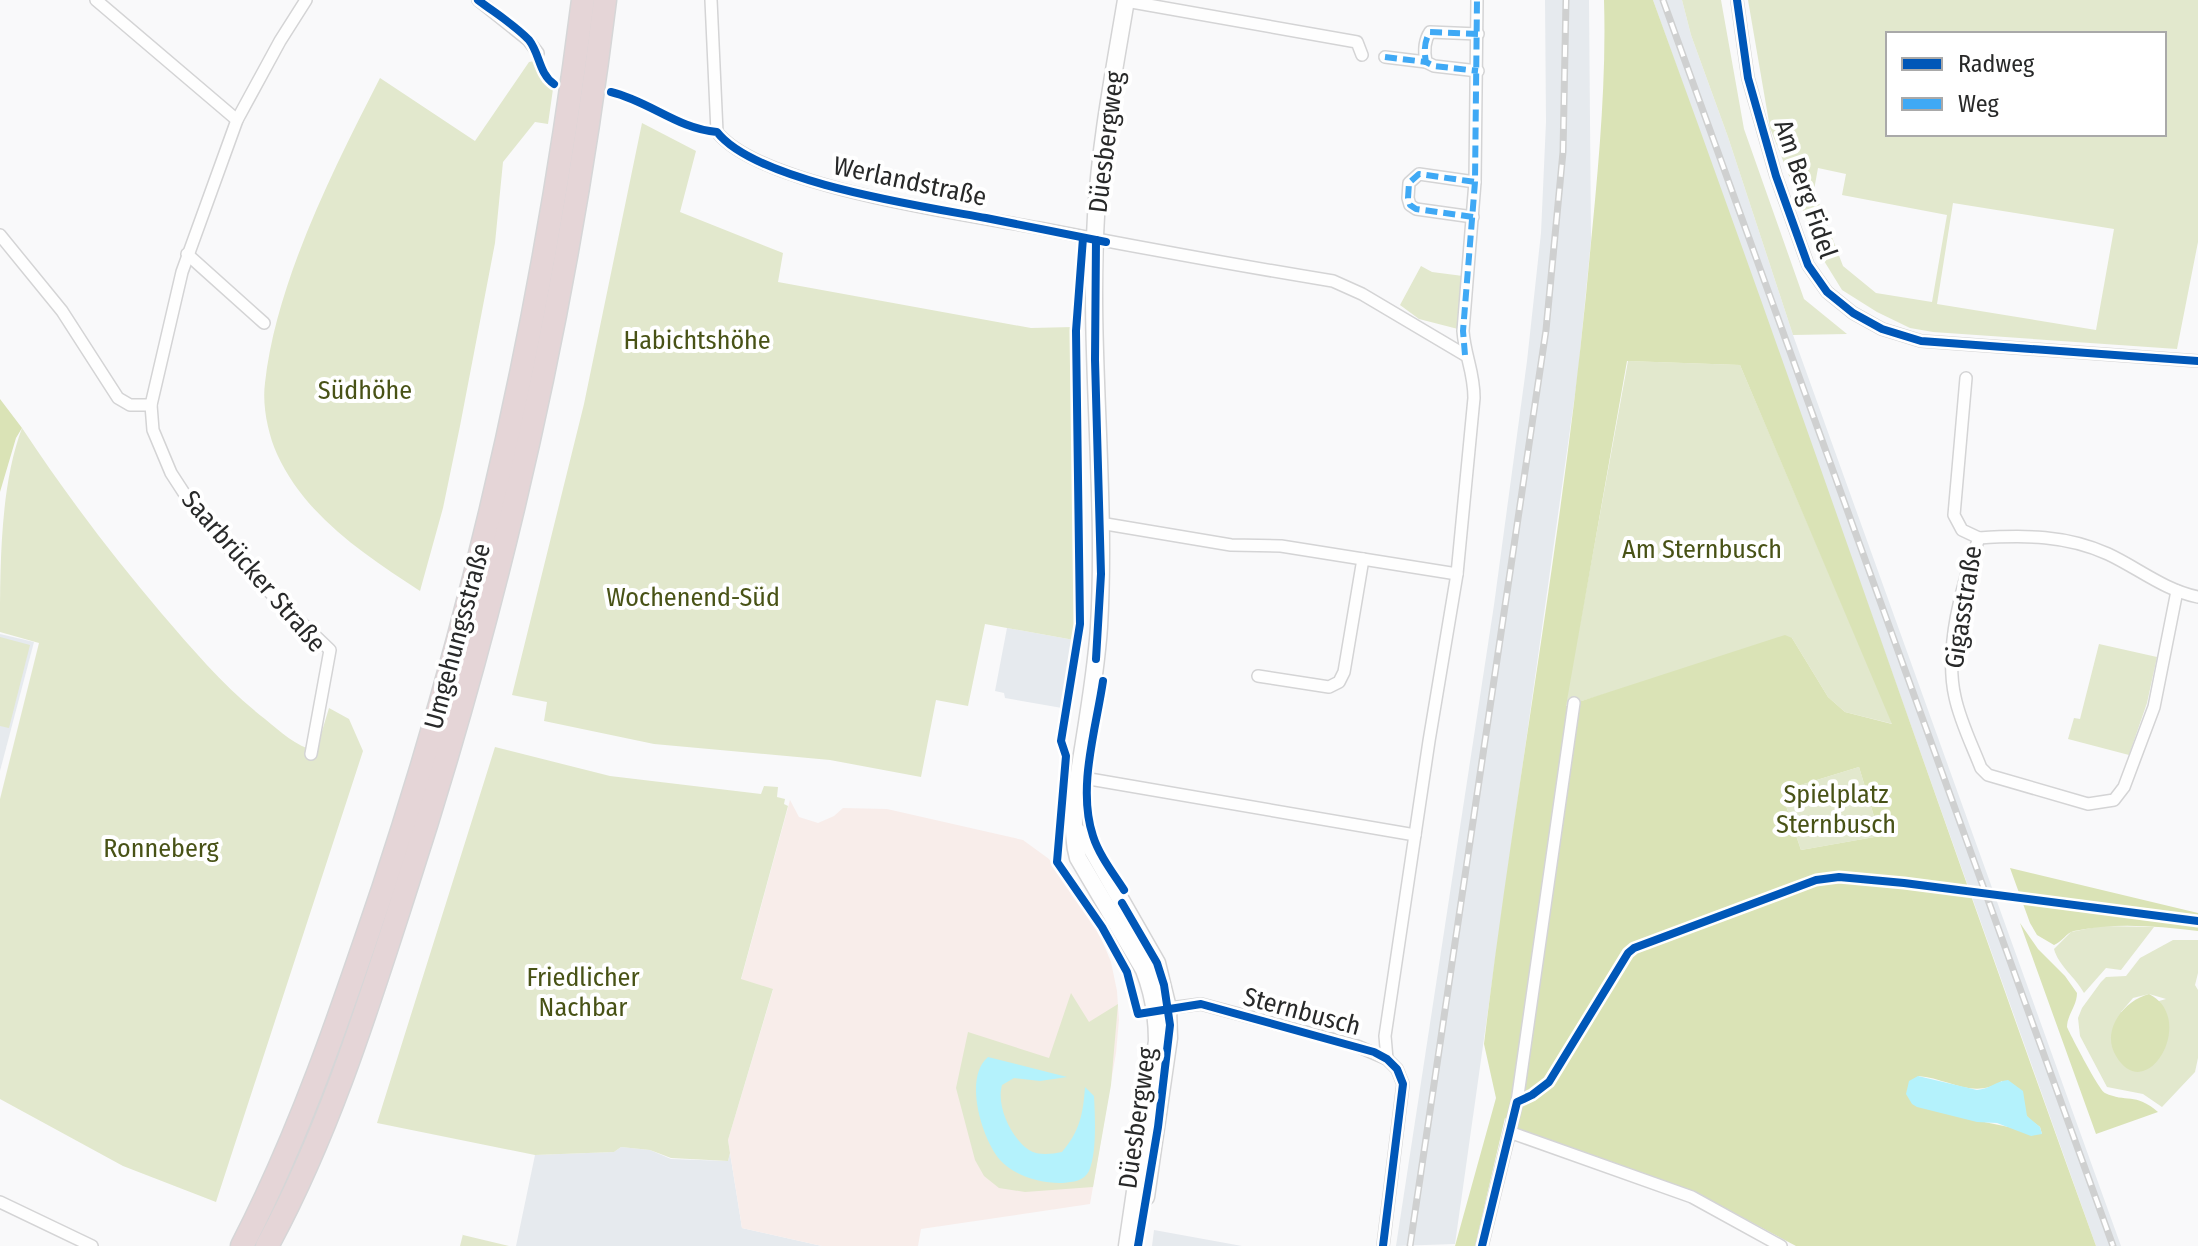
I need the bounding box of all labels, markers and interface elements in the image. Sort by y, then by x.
legend [1886,32,2166,136]
text: Radweg [1958,50,2035,78]
street label: Düesbergweg [1082,69,1131,215]
text: Weg [1958,90,2000,118]
street label: Am Berg Fidel [1767,116,1844,263]
street label: Werlandstraße [831,150,989,213]
park label: Habichtshöhe [623,325,771,356]
park label: Südhöhe [318,375,412,406]
street label: Saarbrücker Straße [175,484,332,658]
park label: Am Sternbusch [1622,534,1782,565]
street label: Umgehungsstraße [418,540,497,732]
street label: Gigasstraße [1938,543,1988,671]
park label: Wochenend-Süd [606,582,780,613]
park label: Spielplatz Sternbusch [1776,779,1896,840]
park label: Ronneberg [103,833,219,864]
park label: Friedlicher Nachbar [526,962,640,1023]
street label: Sternbusch [1240,981,1364,1042]
street label: Düesbergweg [1112,1045,1163,1191]

